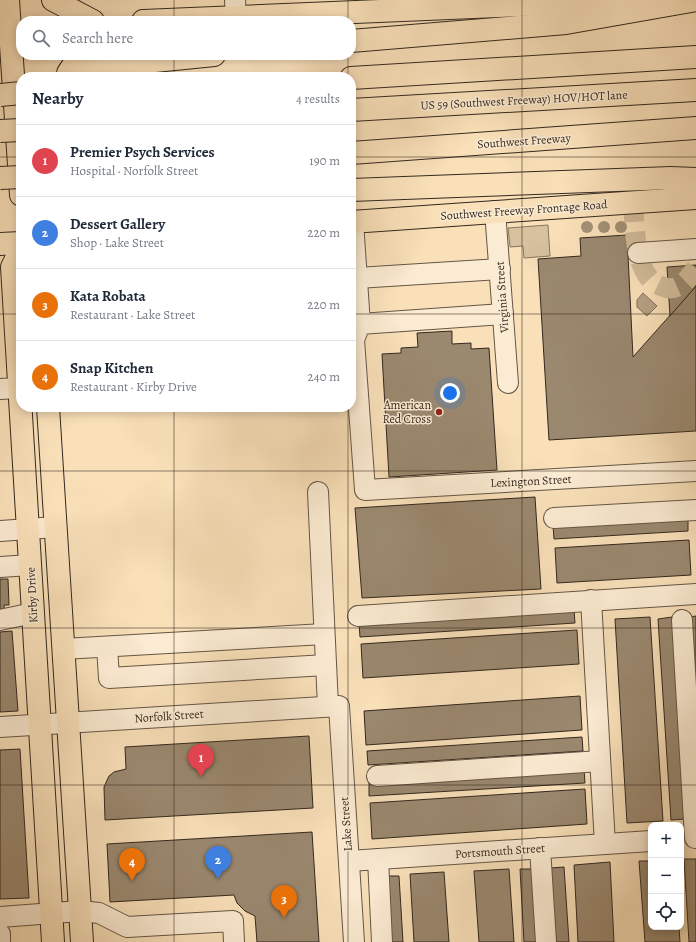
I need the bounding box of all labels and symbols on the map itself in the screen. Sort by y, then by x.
street label: US 59 (Southwest Freeway) HOV/HOT lane [420,87,628,113]
street label: Southwest Freeway [477,130,572,152]
street label: Southwest Freeway Frontage Road [440,196,609,224]
street label: Virginia Street [492,261,513,334]
your location [440,383,460,403]
place label: American Red Cross [382,397,431,427]
marker: American Red Cross [434,407,444,417]
street label: Lexington Street [490,471,572,491]
street label: Kirby Drive [23,567,41,623]
street label: Norfolk Street [134,706,204,726]
pin: 1 [188,744,214,777]
street label: Lake Street [336,796,356,852]
street label: Portsmouth Street [454,840,546,862]
pin: 2 [205,846,231,879]
pin: 4 [119,848,145,881]
pin: 3 [271,885,297,918]

